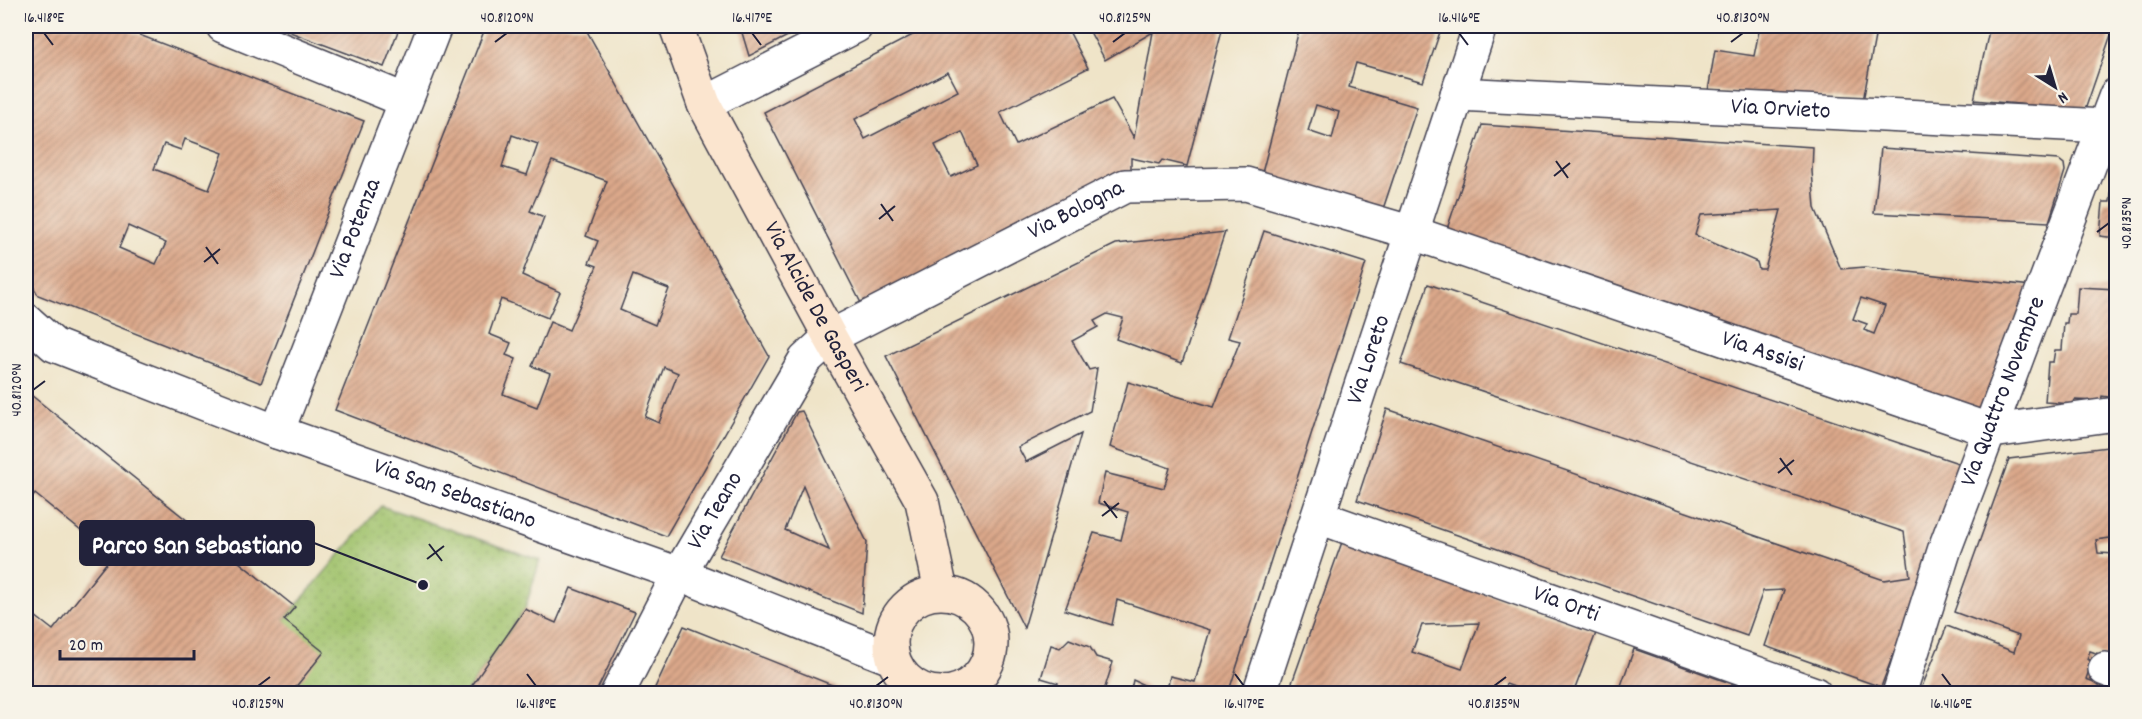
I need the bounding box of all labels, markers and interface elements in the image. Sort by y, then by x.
text: 16.418°E [24,8,64,30]
text: 40.8120°N [480,8,534,30]
text: 16.417°E [732,8,772,30]
text: 40.8125°N [1099,8,1151,30]
text: 16.416°E [1438,8,1480,30]
text: 40.8130°N [1716,8,1770,30]
north arrow [2025,57,2085,117]
text: N [2052,85,2073,109]
street label: Via Orvieto [1730,91,1831,129]
street label: Via Bologna [1022,172,1131,250]
street label: Via Potenza [321,173,391,284]
text: 40.8135°N [2117,197,2139,249]
street label: Via Alcide De Gasperi [754,216,875,399]
street label: Via Quattro Novembre [1953,292,2055,492]
street label: Via Loreto [1339,311,1400,409]
street label: Via Assisi [1717,323,1808,382]
text: 40.8120°N [7,363,29,417]
street label: Via San Sebastiano [368,450,540,539]
street label: Via Teano [680,466,752,557]
callout: Parco San Sebastiano [80,521,314,565]
text: Parco San Sebastiano [92,529,303,566]
street label: Via Orti [1528,578,1604,633]
scale bar [60,623,194,661]
text: 20 m [69,634,103,659]
text: 40.8125°N [232,694,284,716]
text: 16.418°E [516,694,556,716]
text: 40.8130°N [849,694,903,716]
text: 16.417°E [1224,694,1264,716]
text: 40.8135°N [1468,694,1520,716]
text: 16.416°E [1930,694,1972,716]

